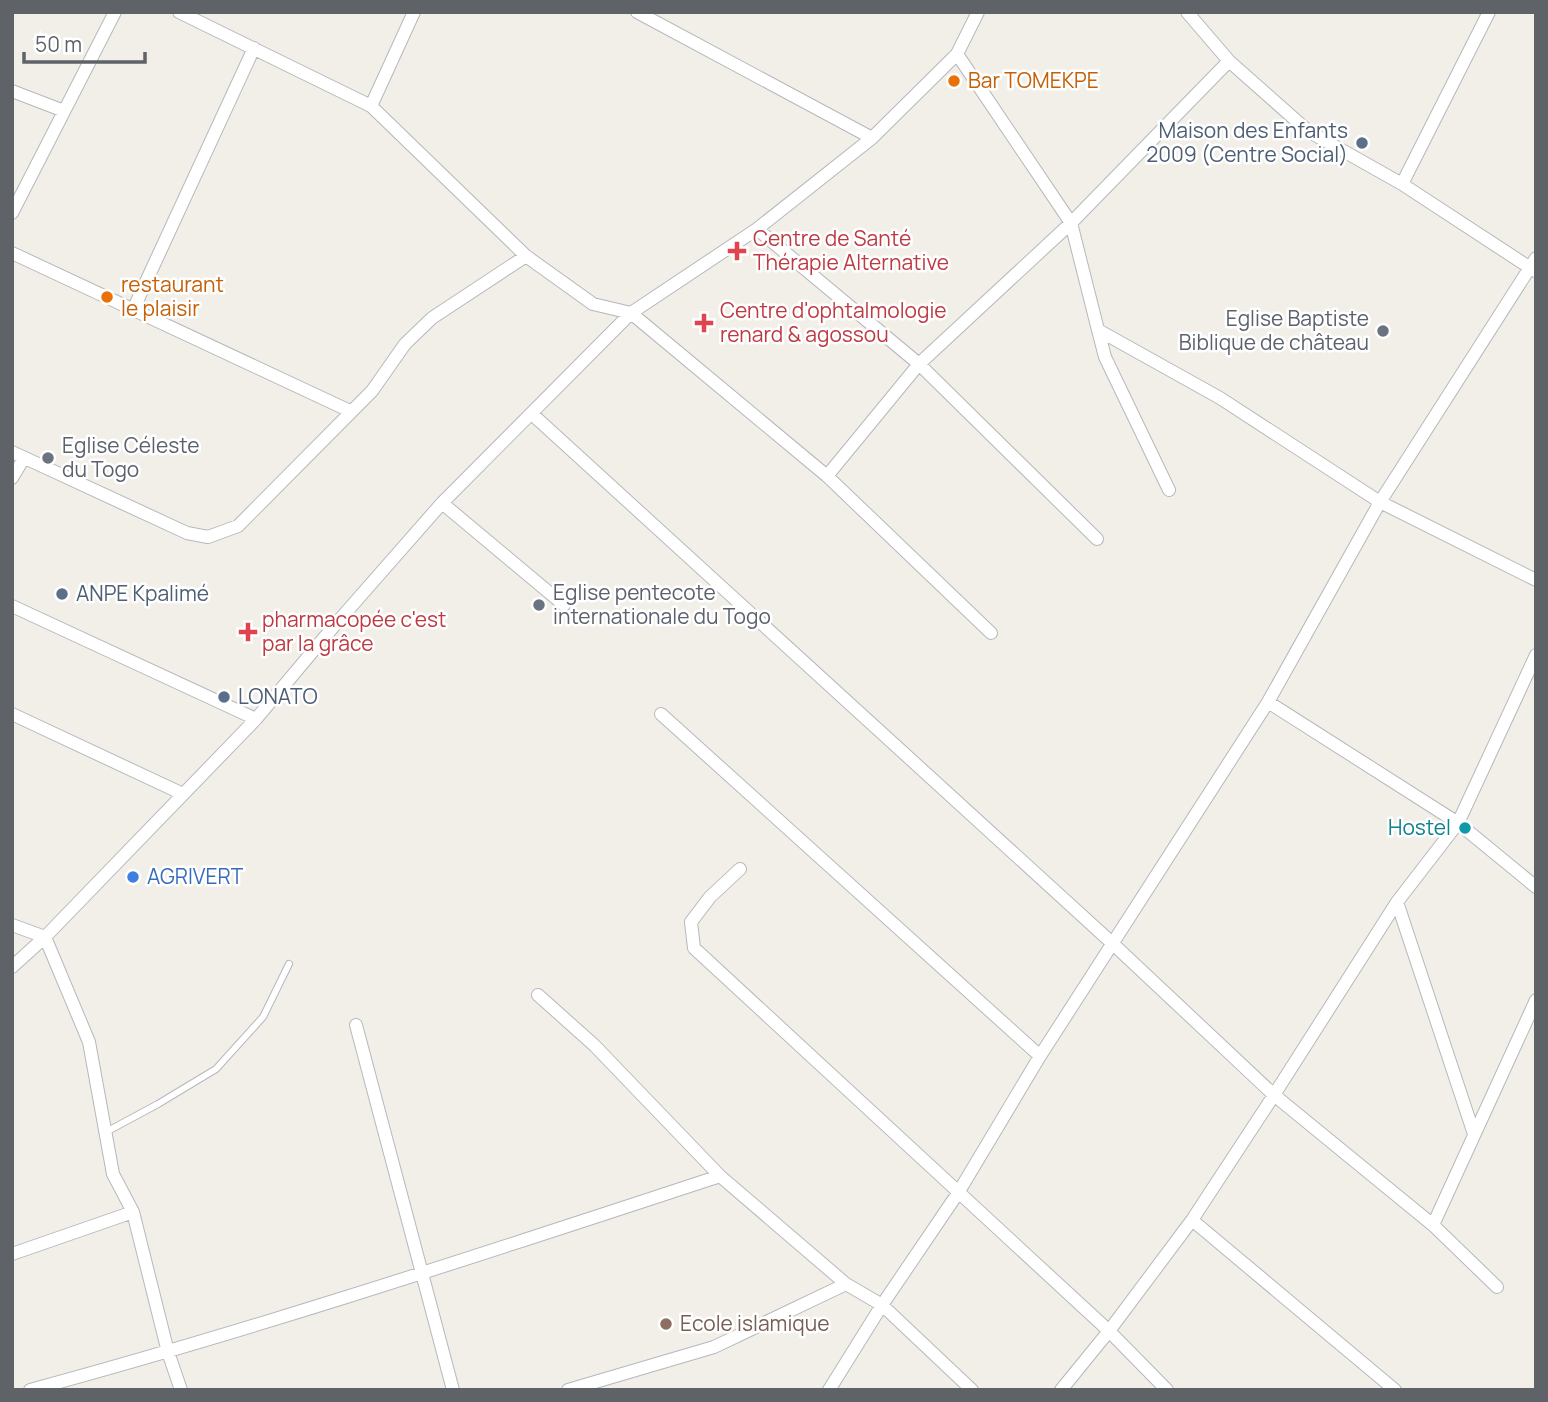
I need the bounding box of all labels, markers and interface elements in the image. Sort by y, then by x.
scale bar [24,21,145,65]
text: 50 m [35,30,82,58]
place label: Bar TOMEKPE [968,66,1099,94]
marker: Bar TOMEKPE [946,73,962,89]
place label: Maison des Enfants 2009 (Centre Social) [1146,116,1348,168]
marker: Maison des Enfants 2009 (Centre Social) [1354,135,1370,151]
place label: Centre de Santé Thérapie Alternative [753,224,949,276]
marker: Centre de Santé Thérapie Alternative [727,241,747,261]
place label: restaurant le plaisir [121,270,224,322]
marker: restaurant le plaisir [99,289,115,305]
place label: Centre d'ophtalmologie renard & agossou [720,296,947,348]
place label: Eglise Baptiste Biblique de château [1179,304,1369,356]
marker: Centre d'ophtalmologie renard & agossou [694,313,714,333]
marker: Eglise Baptiste Biblique de château [1375,323,1391,339]
place label: Eglise Céleste du Togo [62,431,199,483]
marker: Eglise Céleste du Togo [40,450,56,466]
place label: Eglise pentecote internationale du Togo [553,578,771,630]
place label: ANPE Kpalimé [76,579,209,607]
marker: ANPE Kpalimé [54,586,70,602]
marker: Eglise pentecote internationale du Togo [531,597,547,613]
place label: pharmacopée c'est par la grâce [262,605,446,657]
marker: pharmacopée c'est par la grâce [240,624,256,640]
place label: LONATO [238,682,318,710]
marker: LONATO [216,689,232,705]
place label: Hostel [1388,813,1451,841]
marker: Hostel [1457,820,1473,836]
place label: AGRIVERT [147,862,244,890]
marker: AGRIVERT [125,869,141,885]
place label: Ecole islamique [680,1309,829,1337]
marker: Ecole islamique [658,1316,674,1332]

